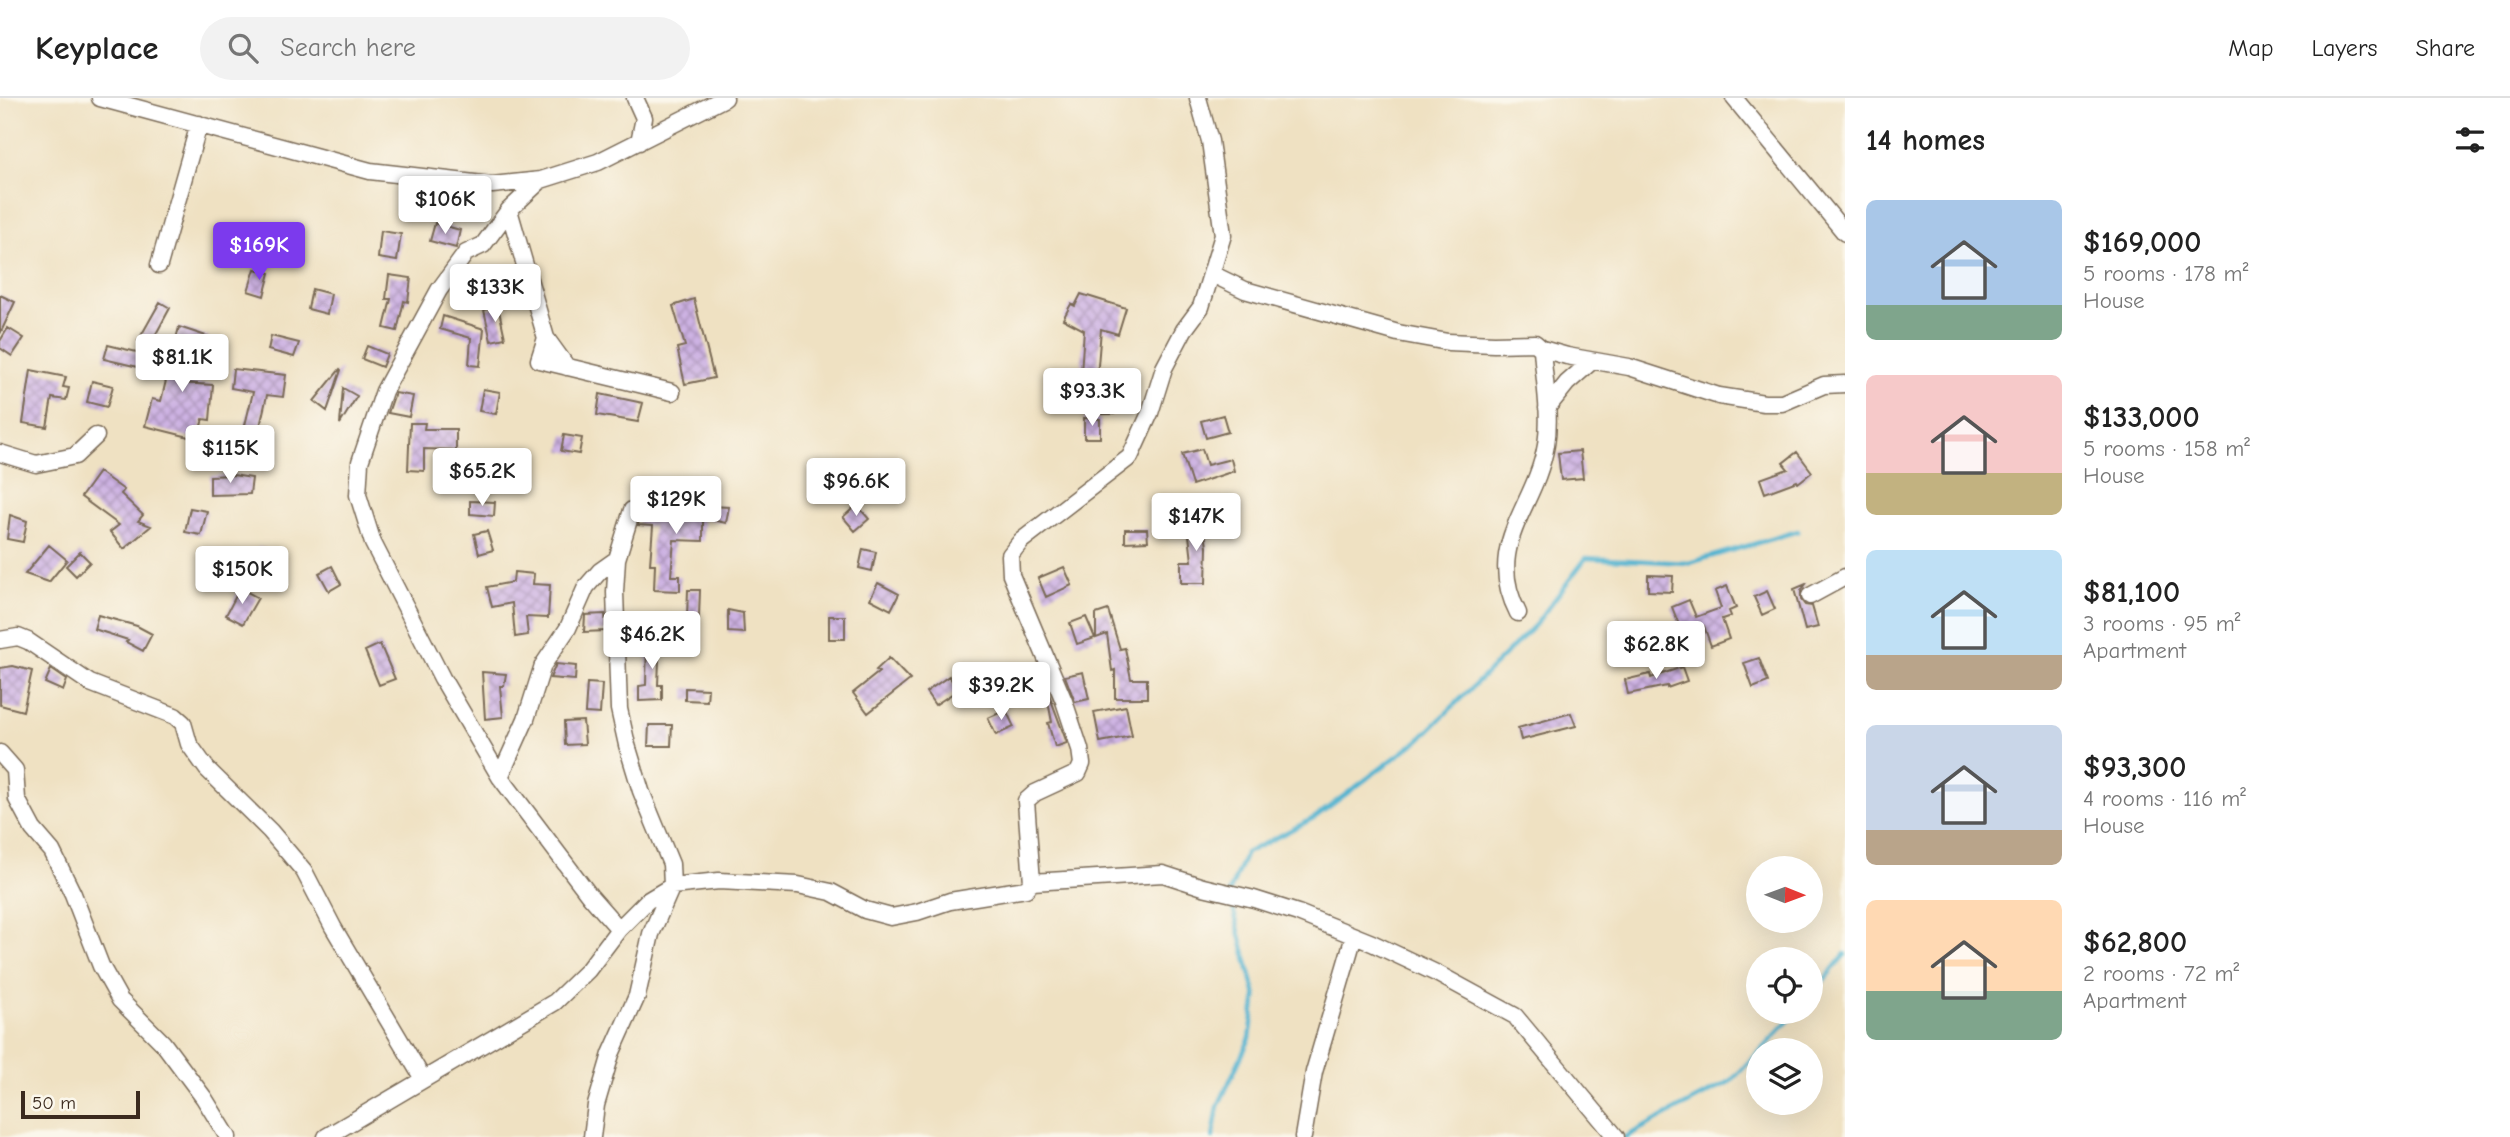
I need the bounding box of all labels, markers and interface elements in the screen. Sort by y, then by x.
search box [200,17,690,80]
text: Keyplace [35,29,158,67]
icon: search [224,29,262,67]
text: Search here [280,33,416,63]
text: Map [2228,34,2274,62]
text: Layers [2312,34,2377,62]
text: Share [2415,34,2475,62]
icon: filters [2451,121,2489,159]
text: 14 homes [1866,123,1985,158]
pin: $106K [396,176,494,236]
text: $106K [414,185,476,212]
pin: $169K [210,222,308,282]
text: $169,000 [2083,225,2201,260]
icon: home [1922,228,2006,312]
text: $169K [229,231,289,258]
text: 5 rooms · 178 m² [2083,260,2248,287]
pin: $133K [446,264,544,324]
text: $133K [466,273,524,300]
text: House [2083,287,2145,314]
pin: $81.1K [125,334,239,394]
text: $81.1K [152,343,212,370]
pin: $93.3K [1035,368,1149,428]
text: $93.3K [1059,377,1125,404]
text: $133,000 [2083,400,2200,435]
icon: home [1922,403,2006,487]
pin: $115K [181,426,279,485]
text: $115K [201,434,259,461]
text: 5 rooms · 158 m² [2083,435,2250,462]
pin: $65.2K [425,448,539,508]
text: $65.2K [449,457,515,484]
pin: $96.6K [799,458,913,518]
text: House [2083,462,2145,489]
text: $96.6K [822,467,890,494]
pin: $129K [627,476,725,536]
text: $129K [646,485,706,512]
pin: $147K [1147,494,1245,553]
text: $147K [1168,502,1224,529]
pin: $150K [193,546,291,606]
text: $150K [211,555,273,582]
text: $81,100 [2083,575,2180,610]
icon: home [1922,578,2006,662]
text: 3 rooms · 95 m² [2083,610,2241,637]
pin: $46.2K [595,612,709,671]
text: $46.2K [619,620,685,647]
pin: $62.8K [1599,622,1713,681]
text: $62.8K [1623,630,1689,657]
text: Apartment [2083,637,2186,664]
pin: $39.2K [944,662,1058,722]
text: $39.2K [968,671,1034,698]
text: $93,300 [2083,750,2186,785]
icon: home [1922,753,2006,837]
text: 4 rooms · 116 m² [2083,785,2246,812]
text: House [2083,812,2145,839]
north arrow [1746,856,1824,933]
map controls [1746,856,1823,1115]
text: $62,800 [2083,925,2187,960]
icon: home [1922,928,2006,1012]
button: locate [1746,947,1823,1024]
text: 2 rooms · 72 m² [2083,960,2239,987]
text: Apartment [2083,987,2186,1014]
button: layers [1746,1038,1823,1115]
scale bar [21,1088,140,1120]
text: 50 m [32,1092,76,1114]

